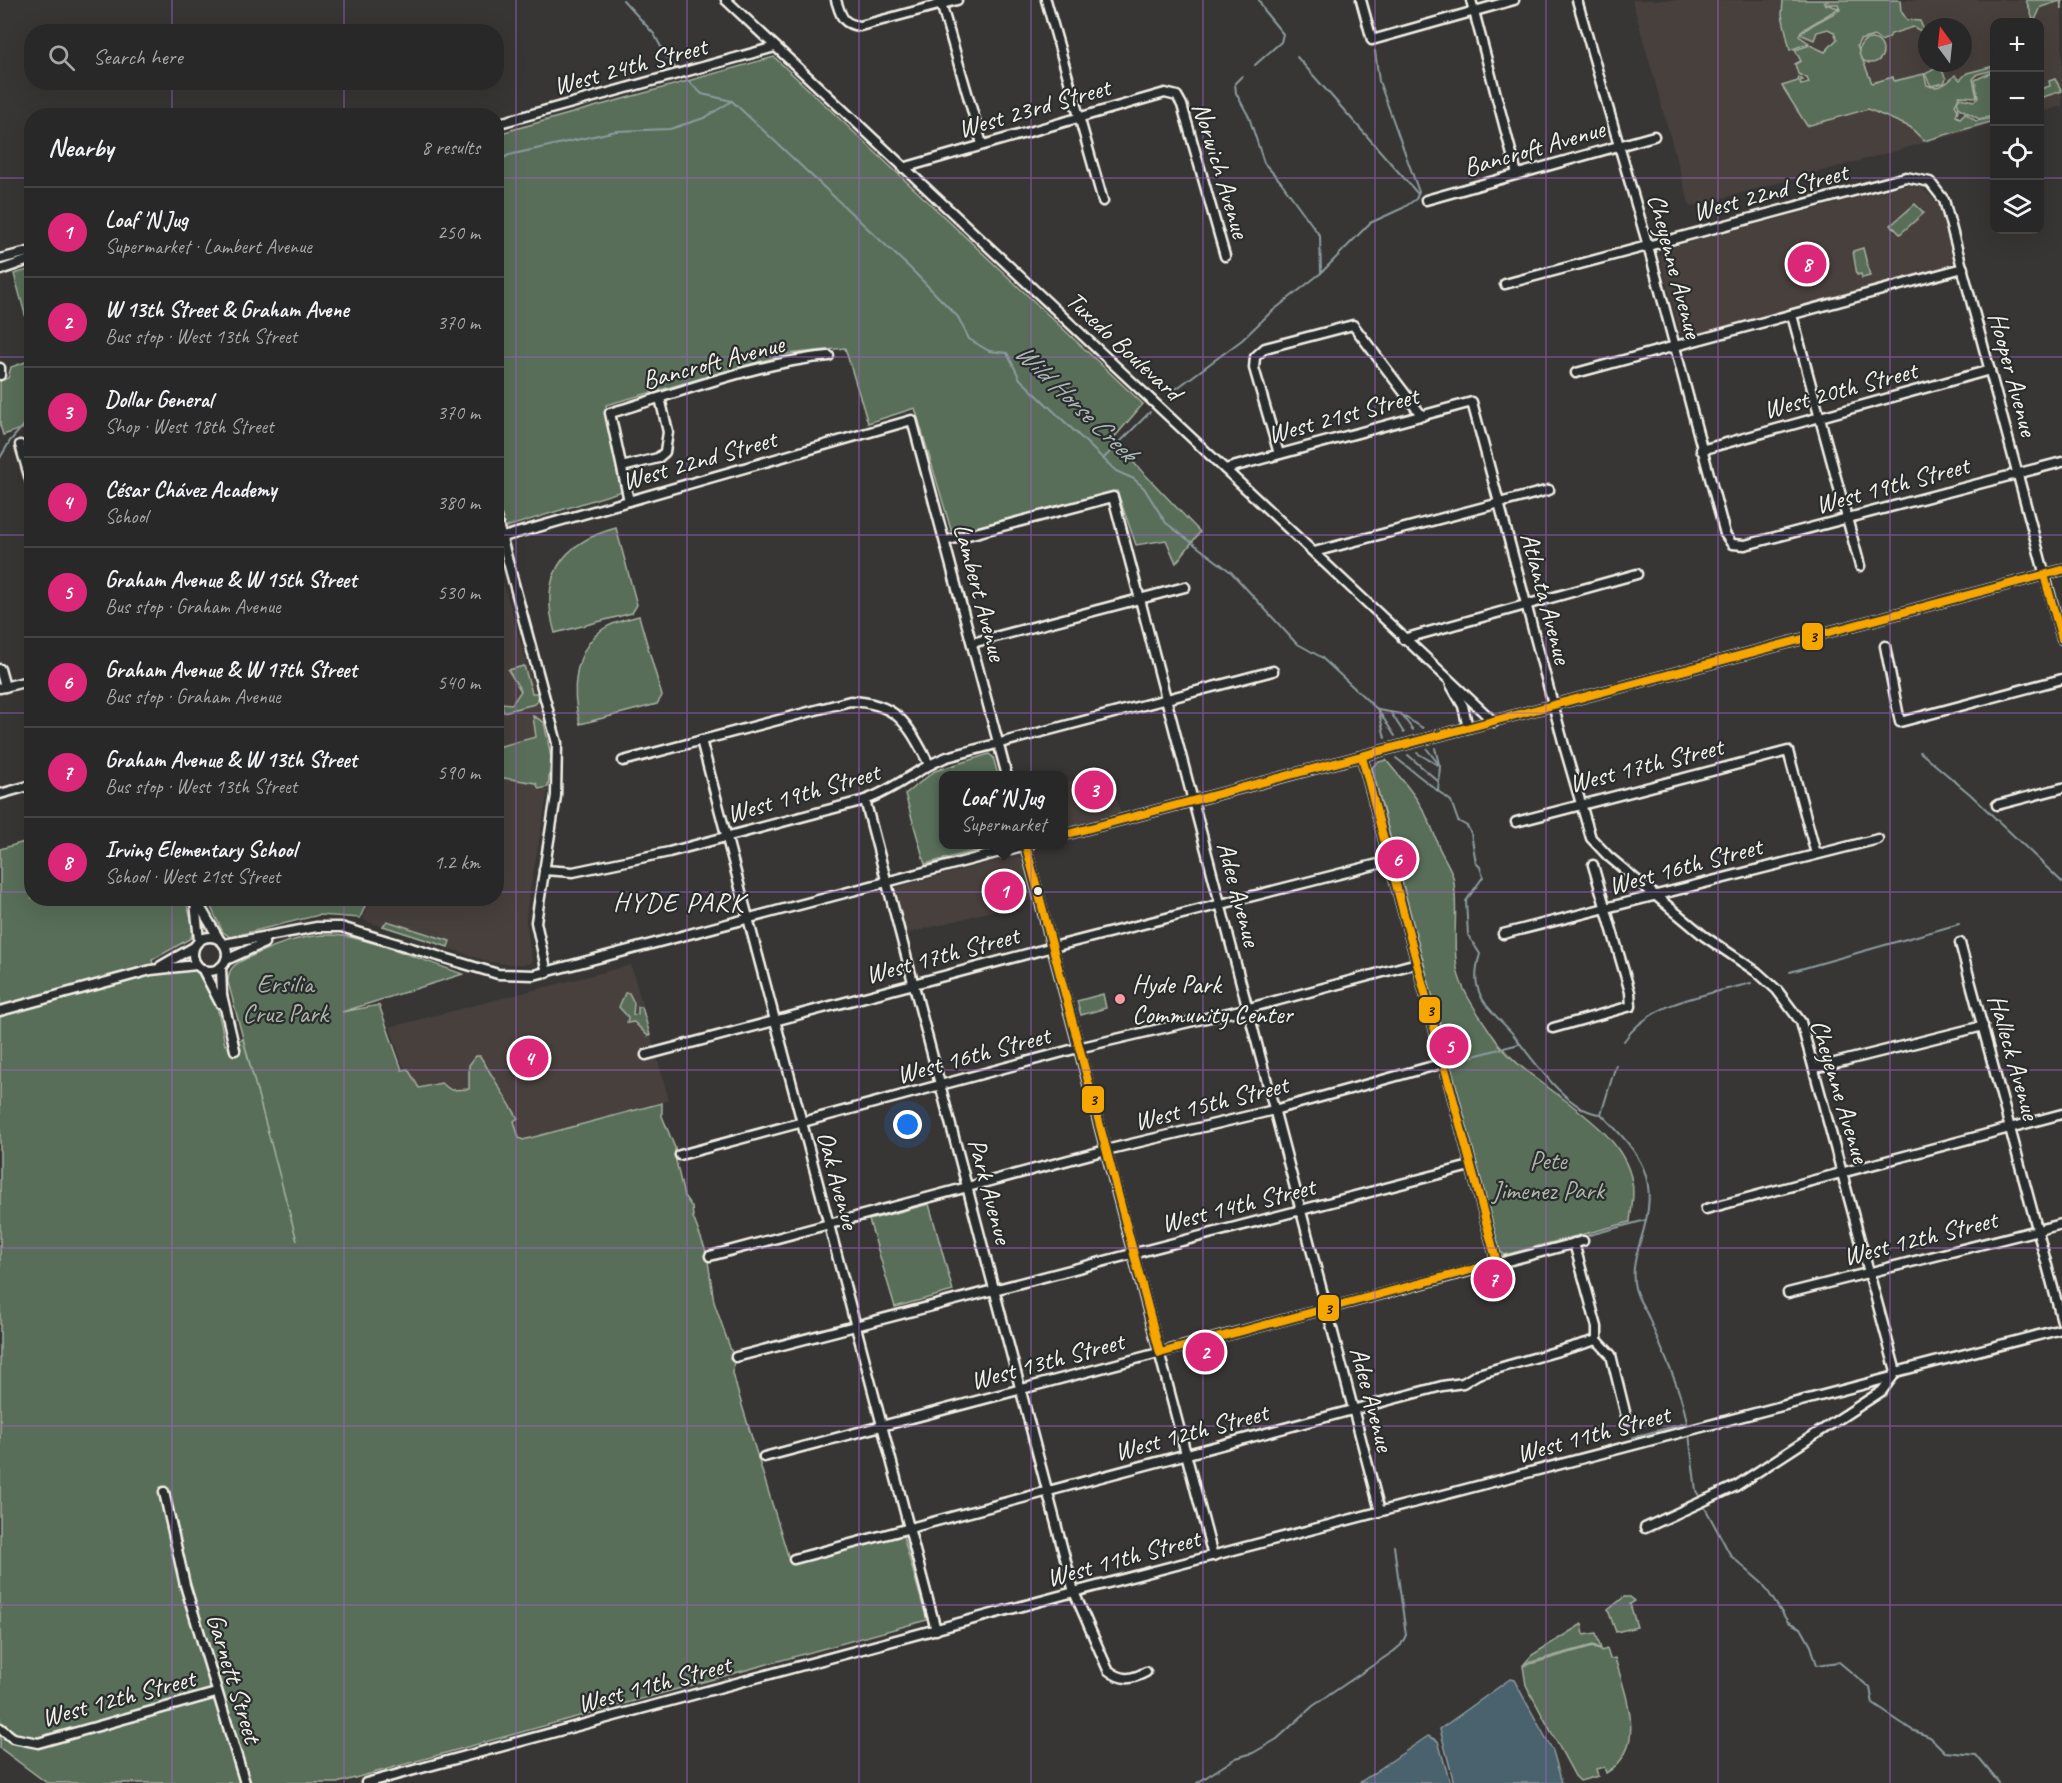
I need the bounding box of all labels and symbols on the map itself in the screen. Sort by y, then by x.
north arrow [1918,18,1972,72]
street label: West 24th Street [550,29,713,102]
street label: West 23rd Street [954,70,1116,145]
street label: Norwich Avenue [1185,98,1258,243]
street label: Bancroft Avenue [1460,112,1610,184]
street label: West 22nd Street [1689,155,1853,229]
street label: Cheyenne Avenue [1640,190,1711,343]
pin: 8 [1788,242,1826,286]
street label: Tuxedo Boulevard [1059,284,1192,411]
street label: Hooper Avenue [1981,308,2046,441]
street label: Bancroft Avenue [638,327,789,397]
water label: Wild Horse Creek [1008,336,1148,472]
street label: West 20th Street [1760,353,1923,426]
street label: West 21st Street [1264,378,1424,451]
street label: West 22nd Street [618,422,782,498]
street label: West 19th Street [1812,448,1975,521]
street label: Lambert Avenue [946,520,1015,666]
street label: Atlanta Avenue [1513,529,1580,669]
line badge: 3 [1801,622,1824,651]
text: 3 [1809,627,1818,647]
street label: West 17th Street [1566,729,1729,800]
street label: West 19th Street [723,755,886,831]
pin: 3 [1074,768,1114,812]
street label: West 16th Street [1605,829,1768,902]
pin: 6 [1378,836,1416,882]
street label: Adee Avenue [1209,838,1269,951]
pin: 1 [984,868,1024,914]
district label: HYDE PARK [613,885,749,919]
unlabelled marker [1032,885,1044,897]
street label: West 17th Street [862,918,1025,991]
park label: Ersilia Cruz Park [242,967,330,1030]
place label: Hyde Park Community Center [1132,968,1294,1031]
street label: Halleck Avenue [1980,991,2048,1125]
marker: Hyde Park Community Center [1113,992,1127,1006]
line badge: 3 [1418,996,1441,1024]
text: 3 [1426,1001,1435,1021]
street label: Cheyenne Avenue [1803,1015,1878,1168]
street label: West 16th Street [893,1018,1056,1091]
pin: 5 [1430,1024,1468,1068]
pin: 4 [510,1036,548,1080]
street label: West 15th Street [1131,1067,1294,1138]
line badge: 3 [1081,1085,1105,1114]
text: 3 [1089,1090,1098,1110]
your location [893,1110,922,1139]
street label: Oak Avenue [809,1127,868,1235]
street label: Park Avenue [960,1135,1020,1250]
park label: Pete Jimenez Park [1490,1144,1605,1207]
street label: West 14th Street [1158,1169,1321,1240]
street label: West 12th Street [1840,1202,2003,1273]
pin: 7 [1474,1256,1512,1302]
line badge: 3 [1317,1294,1340,1322]
text: 3 [1324,1299,1333,1319]
street label: West 13th Street [967,1324,1130,1397]
pin: 2 [1186,1330,1224,1374]
street label: Adee Avenue [1342,1343,1402,1456]
street label: West 12th Street [1111,1395,1274,1468]
street label: West 11th Street [1513,1397,1676,1470]
street label: West 11th Street [1043,1521,1206,1594]
street label: Garnett Street [199,1610,270,1749]
street label: West 11th Street [574,1647,737,1720]
street label: West 12th Street [38,1661,201,1734]

